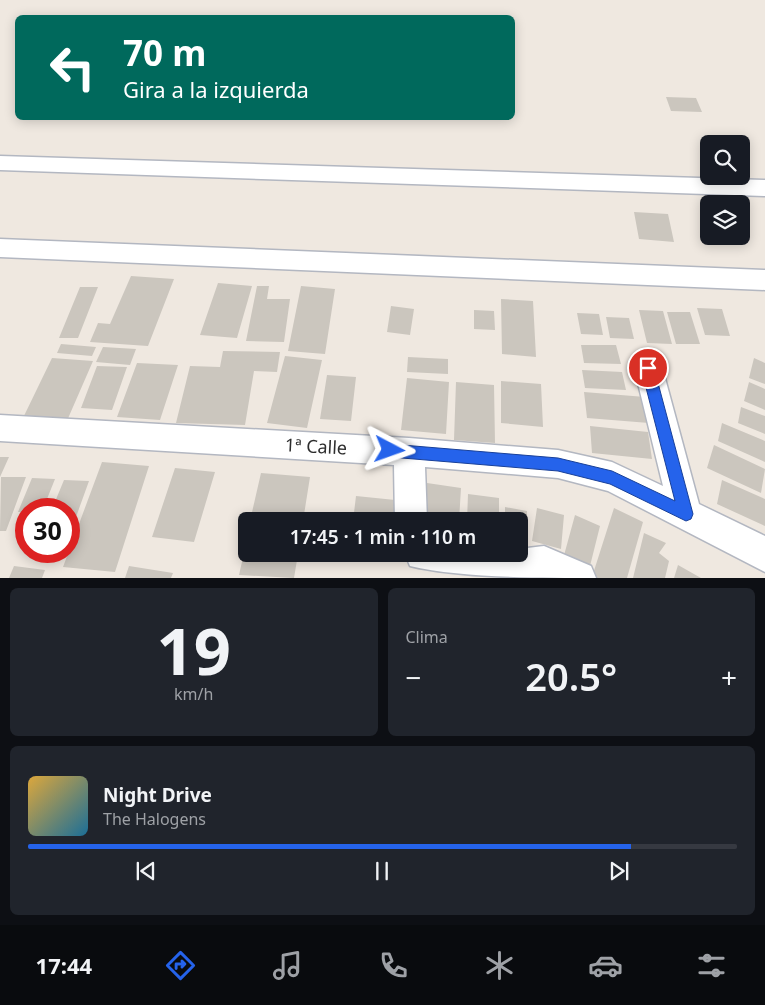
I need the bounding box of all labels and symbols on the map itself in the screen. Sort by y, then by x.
pin [627,347,669,389]
position arrow [363,423,415,475]
street label: 1ª Calle [284,432,348,460]
speed limit sign: 30 [15,498,80,563]

